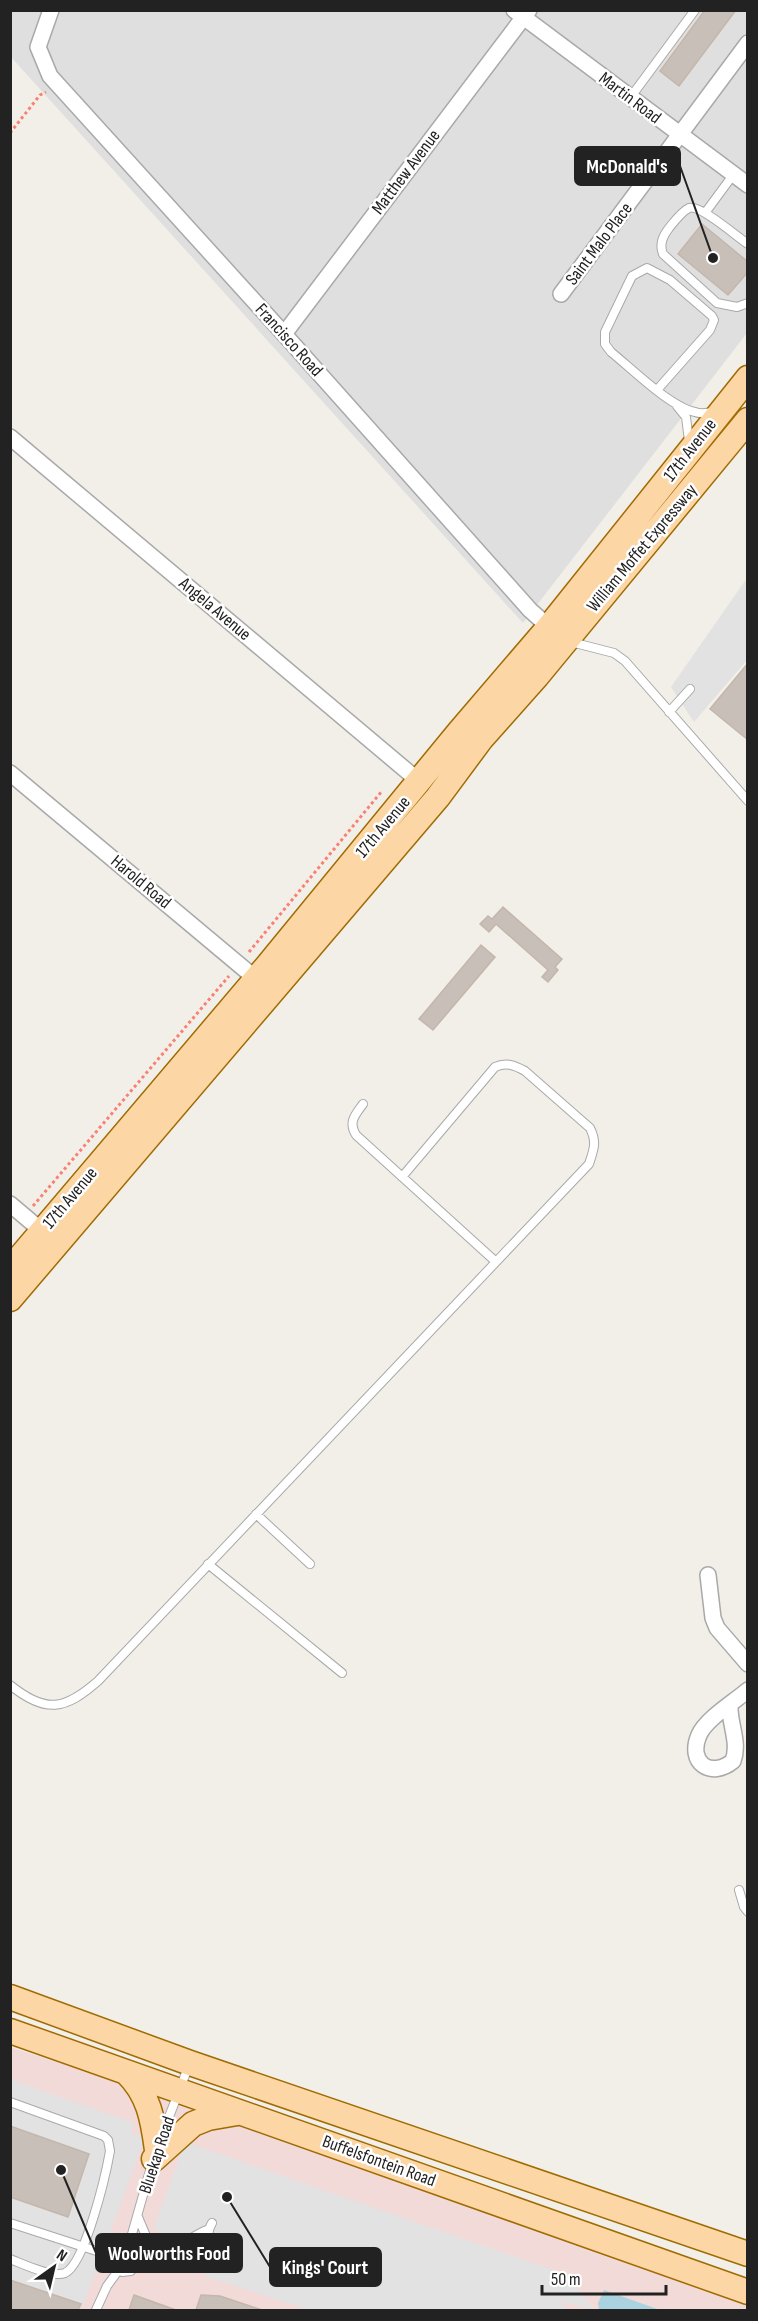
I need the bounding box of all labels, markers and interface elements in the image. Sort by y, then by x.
street label: Martin Road [595,68,665,128]
street label: Matthew Avenue [367,126,445,218]
callout: McDonald's [575,147,680,185]
text: McDonald's [586,155,668,179]
street label: Saint Malo Place [561,199,637,289]
street label: Francisco Road [251,299,327,381]
street label: 17th Avenue [659,414,721,486]
street label: William Moffet Expressway [582,480,702,616]
street label: Angela Avenue [174,572,255,645]
street label: 17th Avenue [351,792,415,862]
street label: Harold Road [107,851,175,913]
street label: 17th Avenue [38,1163,102,1233]
street label: Bluekap Road [135,2114,179,2196]
street label: Buffelsfontein Road [319,2131,439,2191]
callout: Woolworths Food [96,2234,242,2272]
north arrow [24,2237,84,2297]
text: Woolworths Food [108,2242,230,2266]
text: N [53,2246,70,2266]
callout: Kings' Court [270,2248,381,2286]
text: Kings' Court [282,2256,369,2280]
scale bar [542,2258,666,2296]
text: 50 m [551,2269,581,2290]

